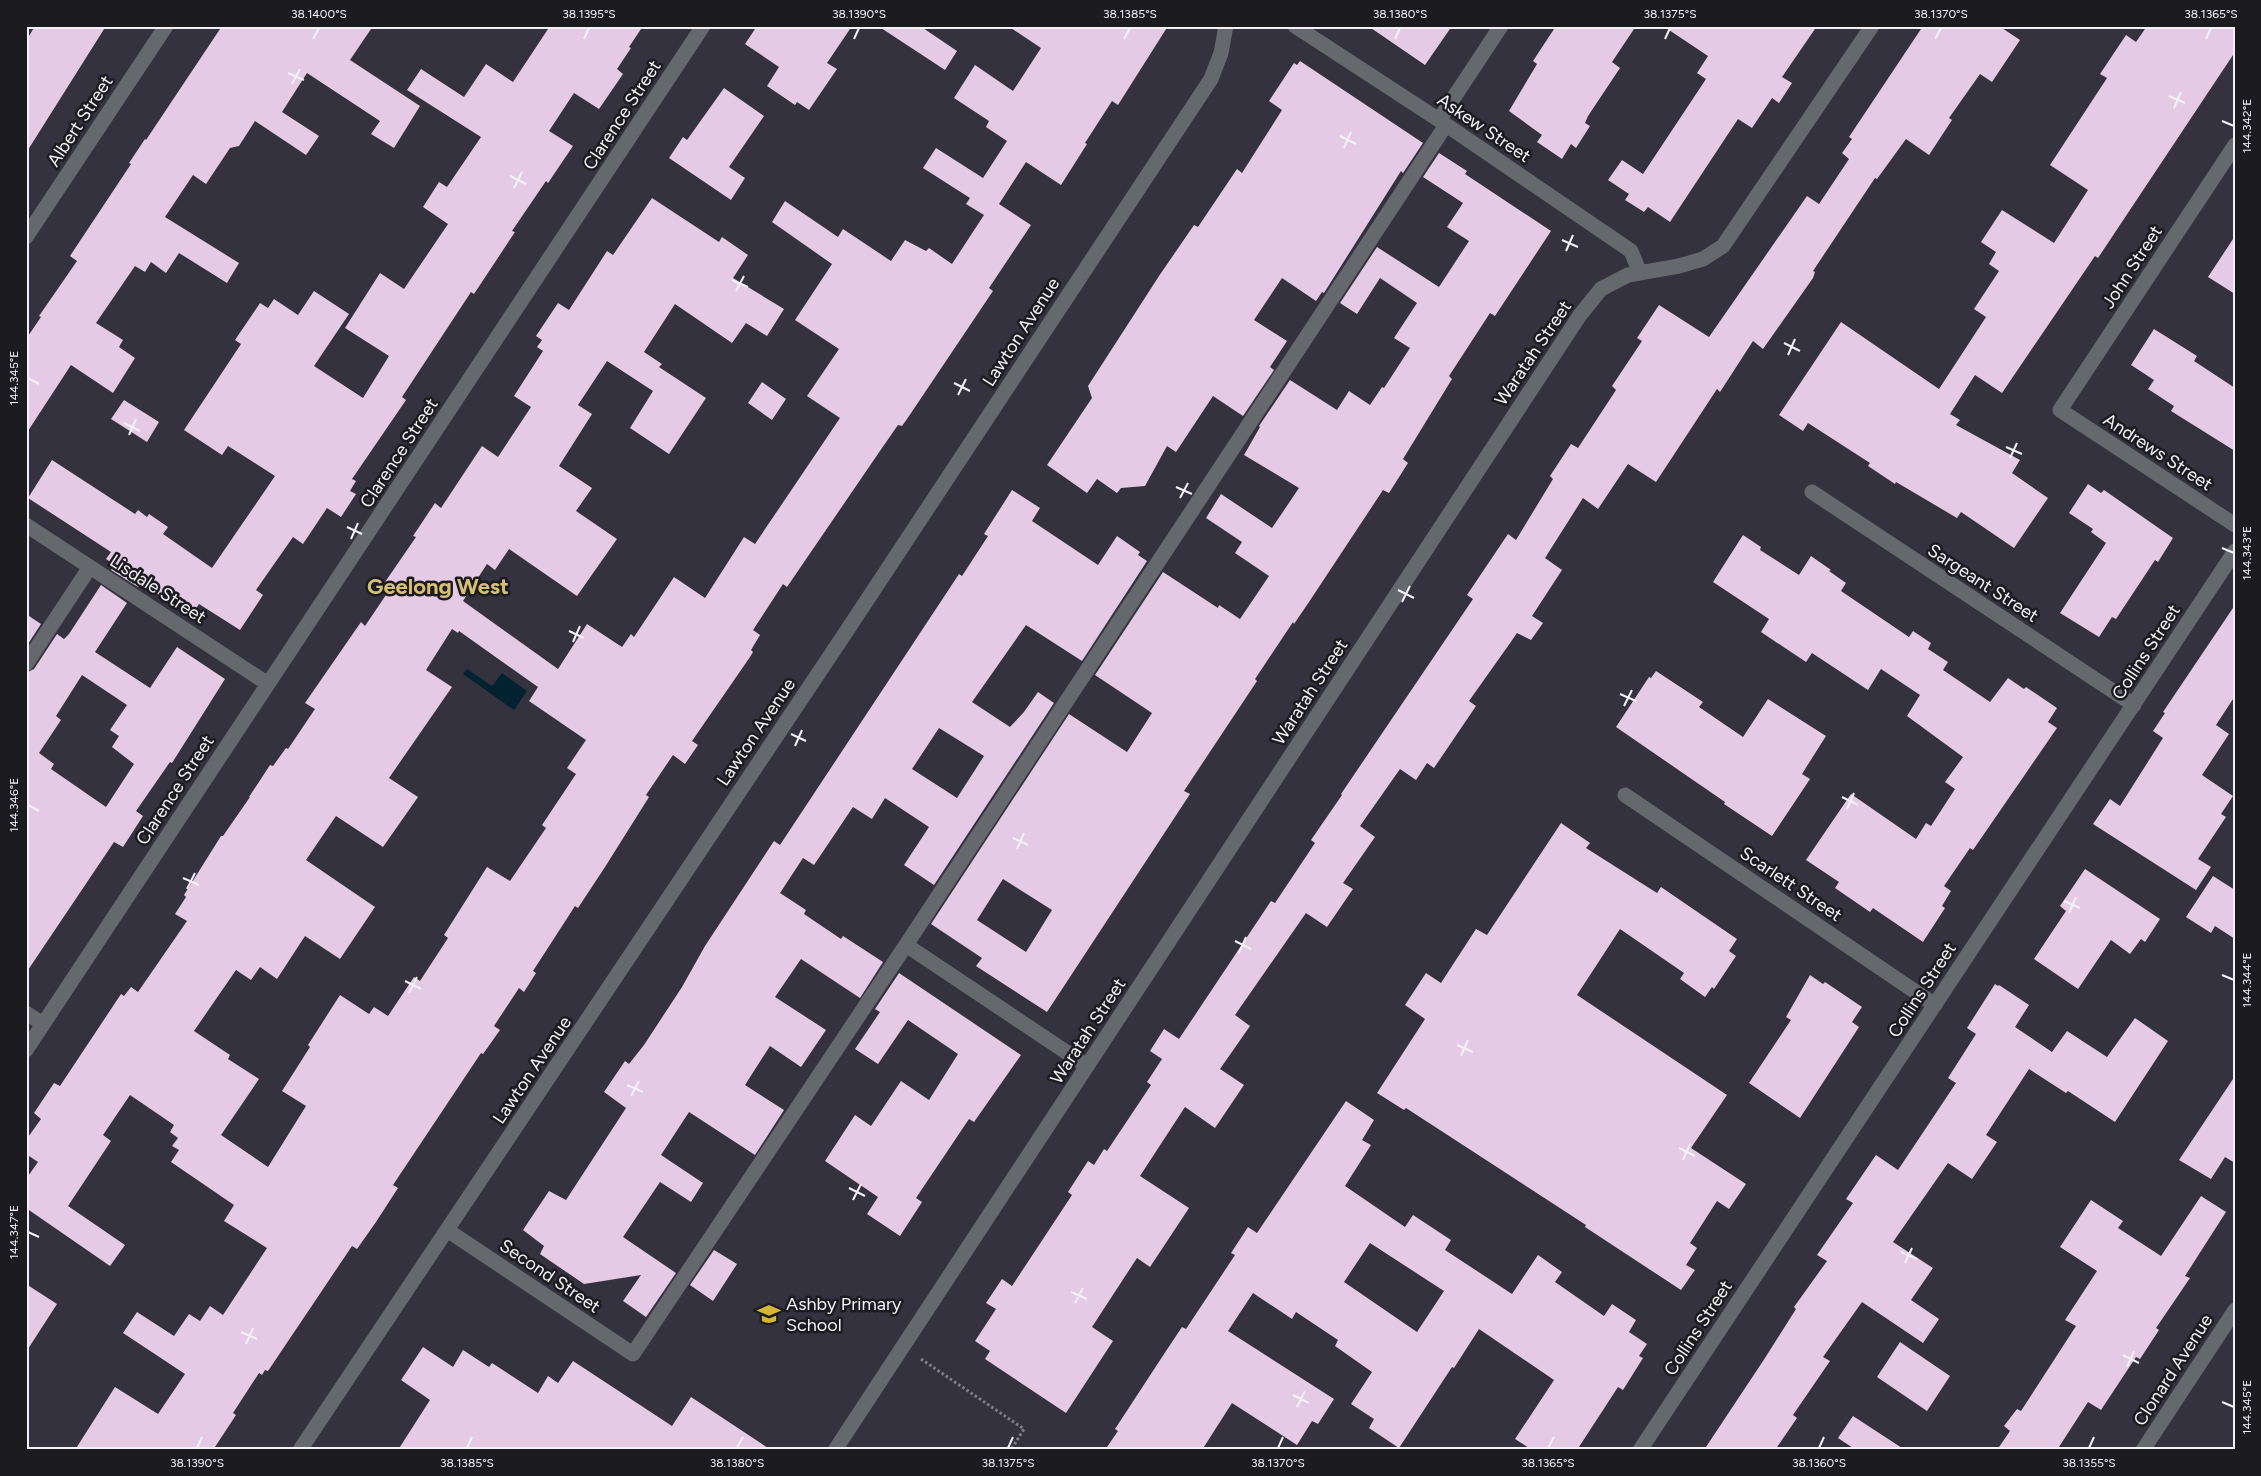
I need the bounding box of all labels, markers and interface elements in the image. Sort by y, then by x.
text: 38.1400°S [291,7,347,21]
text: 38.1395°S [562,7,616,21]
text: 38.1390°S [832,7,886,21]
text: 38.1385°S [1103,7,1157,21]
text: 38.1380°S [1373,7,1427,21]
text: 38.1375°S [1643,7,1697,21]
text: 38.1370°S [1914,7,1968,21]
text: 38.1365°S [2184,7,2238,21]
street label: Clarence Street [578,56,666,174]
street label: Albert Street [42,71,118,171]
street label: Askew Street [1433,89,1535,167]
text: 144.342°E [2240,99,2254,153]
street label: John Street [2097,221,2167,313]
street label: Lawton Avenue [978,273,1064,390]
street label: Waratah Street [1490,296,1576,410]
text: 144.345°E [7,351,21,405]
street label: Clarence Street [355,394,443,512]
street label: Andrews Street [2099,409,2217,496]
text: 144.343°E [2240,526,2254,580]
street label: Sargeant Street [1924,539,2043,627]
street label: Lisdale Street [106,550,210,628]
district label: Geelong West [367,573,509,600]
street label: Collins Street [2107,600,2185,704]
street label: Waratah Street [1268,635,1353,749]
street label: Lawton Avenue [712,674,800,790]
street label: Clarence Street [131,731,219,849]
text: 144.346°E [7,778,21,832]
street label: Scarlett Street [1736,842,1846,926]
street label: Collins Street [1883,938,1961,1042]
text: 144.344°E [2240,952,2254,1008]
street label: Waratah Street [1046,974,1131,1088]
street label: Lawton Avenue [488,1012,576,1128]
text: 144.347°E [7,1205,21,1259]
street label: Second Street [496,1234,605,1318]
street label: Collins Street [1659,1276,1737,1380]
place label: Ashby Primary School [786,1293,902,1336]
school or university icon: Ashby Primary School [756,1301,782,1327]
street label: Clonard Avenue [2129,1310,2217,1430]
text: 144.345°E [2240,1380,2254,1434]
text: 38.1390°S [170,1456,224,1470]
text: 38.1385°S [440,1456,494,1470]
text: 38.1380°S [710,1456,764,1470]
text: 38.1375°S [981,1456,1035,1470]
text: 38.1370°S [1251,1456,1305,1470]
text: 38.1365°S [1521,1456,1575,1470]
text: 38.1360°S [1792,1456,1846,1470]
text: 38.1355°S [2062,1456,2116,1470]

